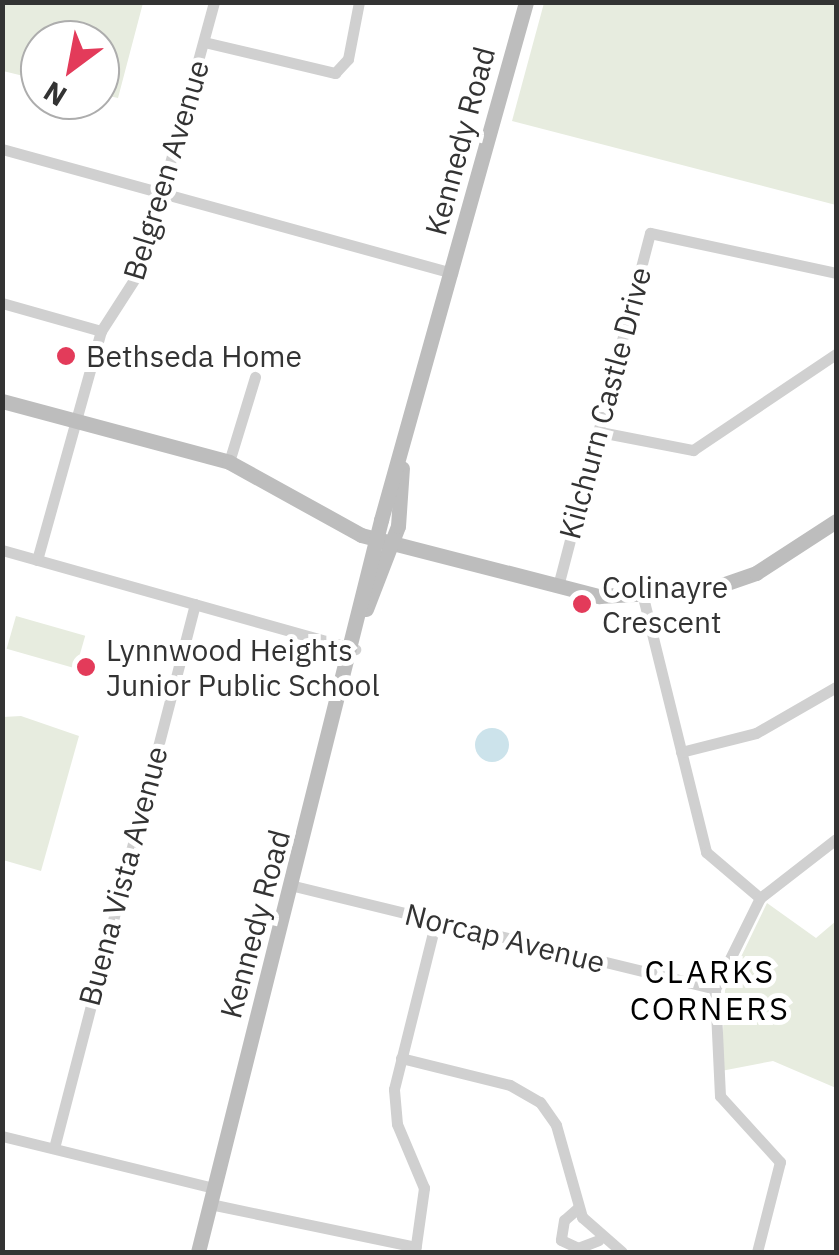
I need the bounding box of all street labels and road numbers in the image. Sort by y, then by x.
street label: Kennedy Road [418,43,502,239]
street label: Belgreen Avenue [115,56,217,284]
street label: Kilchurn Castle Drive [551,263,659,543]
street label: Buena Vista Avenue [71,742,175,1010]
street label: Kennedy Road [213,826,297,1022]
street label: Norcap Avenue [401,896,609,980]

